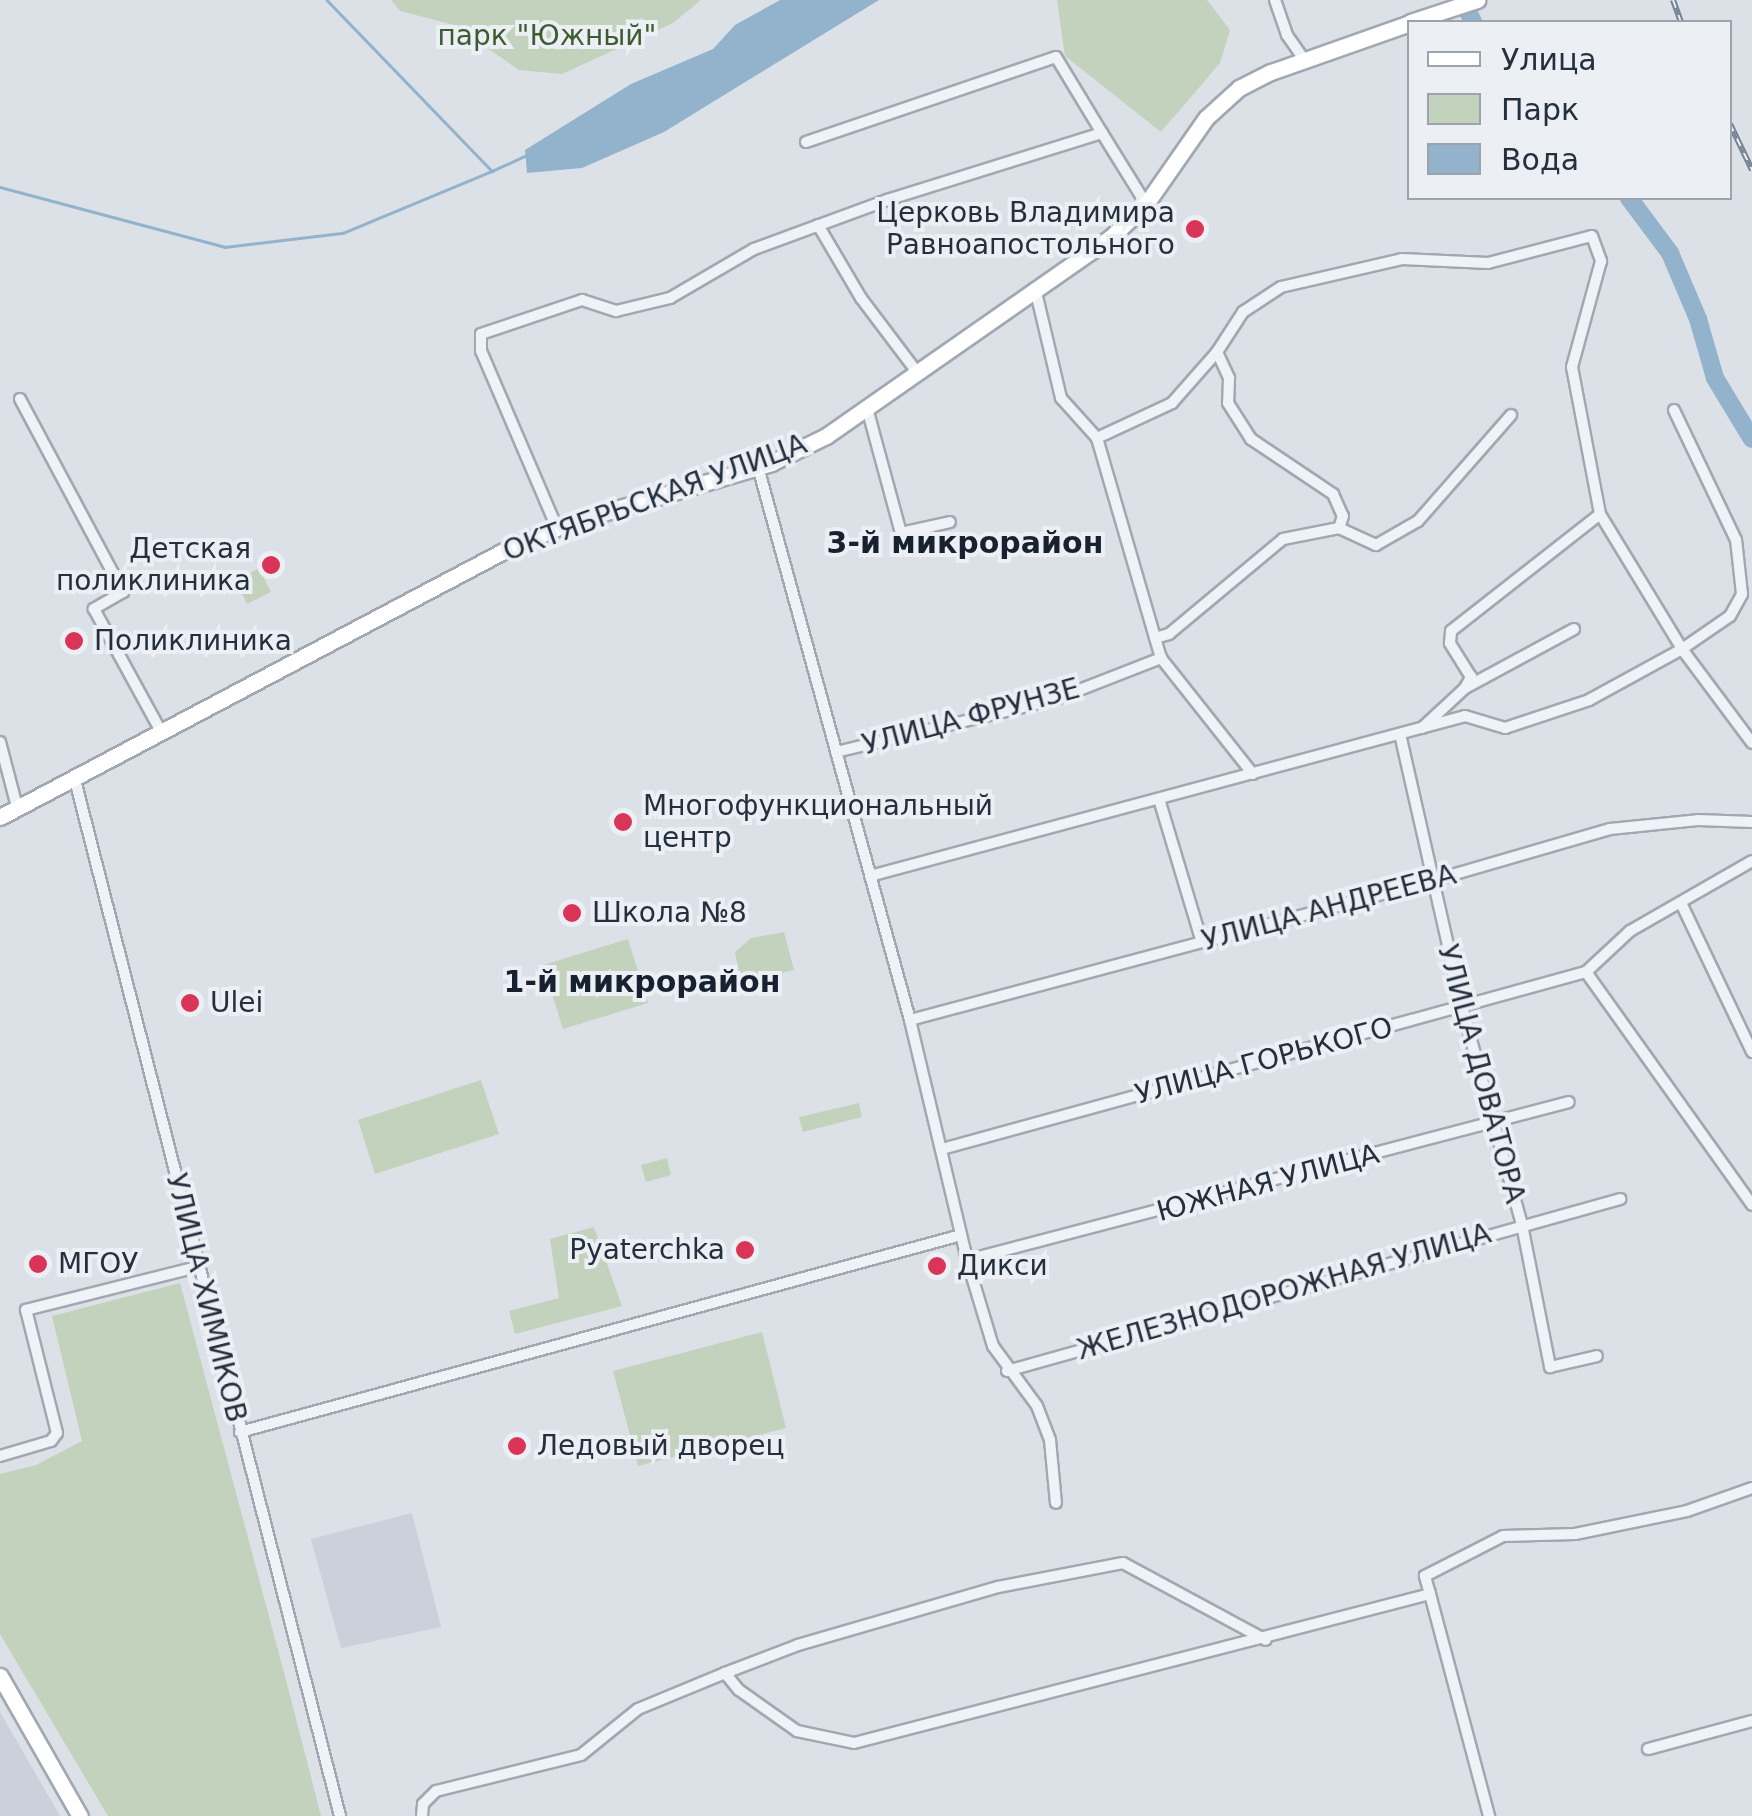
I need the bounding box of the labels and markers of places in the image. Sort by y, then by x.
place label: Церковь Владимира Равноапостольного [876,196,1175,262]
marker: Церковь Владимира Равноапостольного [1184,218,1206,240]
place label: Детская поликлиника [56,532,251,598]
marker: Детская поликлиника [260,554,282,576]
place label: Поликлиника [94,624,292,658]
marker: Поликлиника [63,630,85,652]
place label: Многофункциональный центр [643,789,993,855]
marker: Многофункциональный центр [612,811,634,833]
place label: Школа №8 [592,896,747,930]
marker: Школа №8 [561,902,583,924]
place label: Ulei [210,986,263,1020]
marker: Ulei [179,992,201,1014]
place label: Pyaterchka [569,1233,725,1267]
marker: Pyaterchka [734,1239,756,1261]
place label: МГОУ [58,1247,138,1281]
place label: Дикси [957,1249,1048,1283]
marker: МГОУ [27,1253,49,1275]
marker: Дикси [926,1255,948,1277]
place label: Ледовый дворец [537,1429,785,1463]
marker: Ледовый дворец [506,1435,528,1457]

